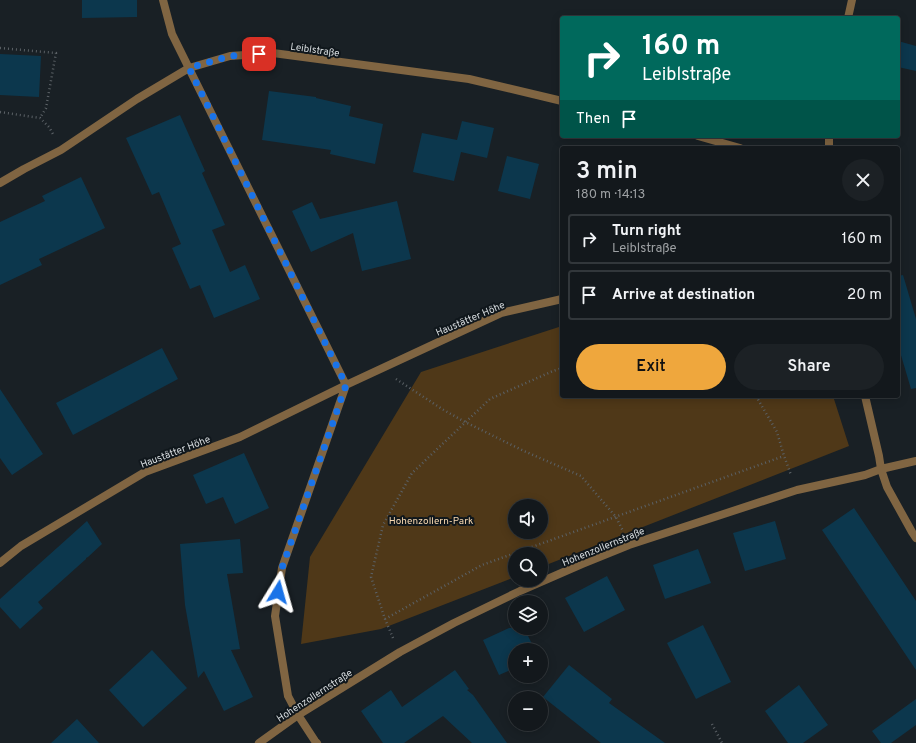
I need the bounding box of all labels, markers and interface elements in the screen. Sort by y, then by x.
text: 160 m [642,29,720,65]
icon: right [576,32,628,84]
pin [242,37,276,71]
street label: Leiblstraße [289,41,340,60]
icon: arrive [248,43,270,65]
text: Leiblstraße [642,64,731,87]
icon: arrive [618,108,640,130]
text: Then [576,110,610,129]
text: 3 min [576,157,638,187]
button: close [842,159,884,201]
text: 180 m · 14:13 [576,187,645,203]
text: Turn right [612,222,681,241]
icon: right [578,228,600,250]
text: 160 m [842,230,882,249]
text: Leiblstraße [612,241,676,257]
icon: arrive [578,284,600,306]
text: Arrive at destination [612,286,755,305]
text: 20 m [847,286,882,305]
street label: Haustätter Höhe [434,299,507,340]
button: Exit [576,344,726,390]
button: Share [734,344,884,390]
street label: Haustätter Höhe [139,433,212,472]
map controls [508,499,548,731]
button: sound [508,499,548,539]
park label: Hohenzollern-Park [389,515,473,528]
street label: Hohenzollernstraße [560,525,647,570]
button: search [508,547,548,587]
position arrow [257,571,299,613]
button: layers [508,595,548,635]
button: + [508,643,548,683]
street label: Hohenzollernstraße [274,667,355,726]
button: − [508,691,548,731]

